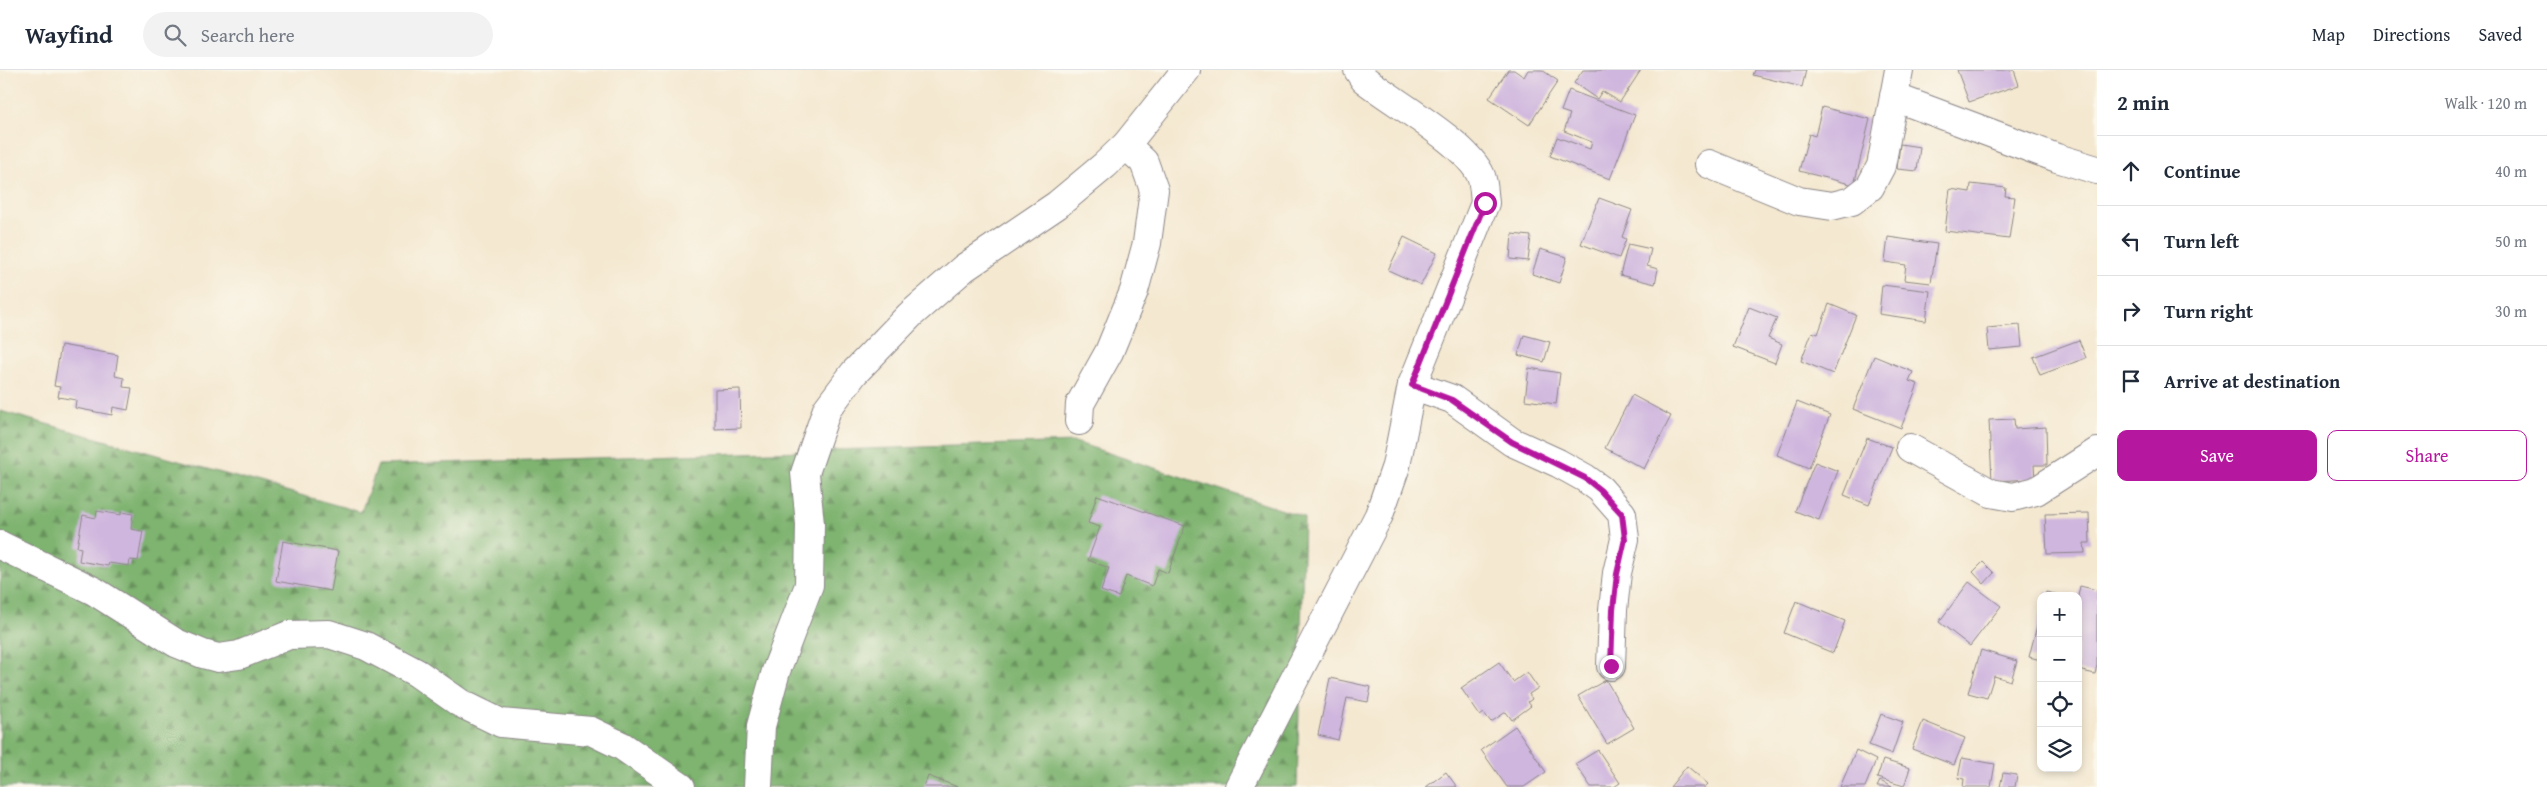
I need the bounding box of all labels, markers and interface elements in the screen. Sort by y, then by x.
search box [143,12,493,57]
text: Wayfind [25,17,113,52]
icon: search [161,21,189,49]
text: Search here [201,21,295,49]
text: Map [2312,21,2345,48]
text: Directions [2373,21,2450,48]
text: Saved [2478,21,2522,48]
text: 2 min [2117,87,2169,118]
text: Walk · 120 m [2444,91,2527,115]
icon: ahead [2117,157,2145,185]
text: Continue [2164,157,2241,185]
text: 40 m [2495,159,2527,183]
route start [1474,192,1497,215]
icon: left [2117,227,2145,255]
text: Turn left [2164,227,2239,255]
text: 50 m [2495,229,2527,253]
icon: right [2117,297,2145,325]
text: Turn right [2164,297,2253,325]
text: 30 m [2495,299,2527,323]
icon: arrive [2117,367,2145,395]
text: Arrive at destination [2164,367,2340,395]
button: Save [2117,430,2317,481]
button: Share [2327,430,2527,481]
map controls [2037,592,2082,772]
button: + [2037,592,2082,637]
button: − [2037,637,2082,682]
route end [1600,655,1623,678]
button: locate [2037,682,2082,727]
button: layers [2037,727,2082,772]

